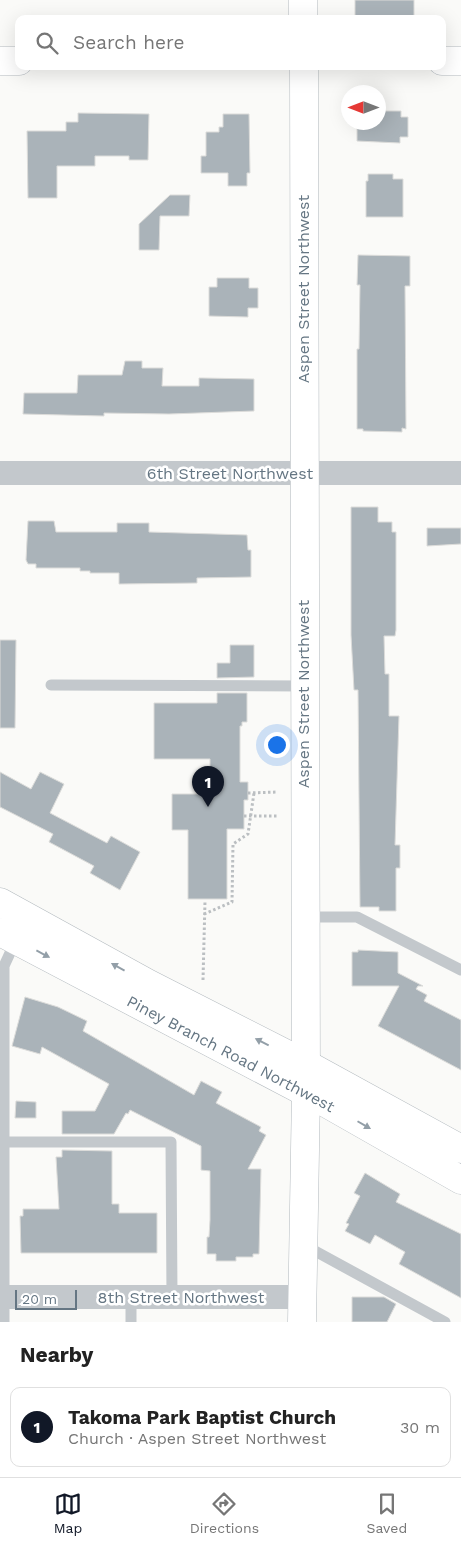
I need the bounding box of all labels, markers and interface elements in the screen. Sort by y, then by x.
search box [15,15,446,70]
icon: search [33,29,61,57]
text: Search here [73,31,184,54]
north arrow [341,85,386,130]
street label: Aspen Street Northwest [294,195,313,383]
street label: 6th Street Northwest [147,464,314,483]
street label: Aspen Street Northwest [294,600,313,788]
your location [264,732,290,758]
pin: 1 [192,766,224,807]
one-way arrow [36,950,51,958]
one-way arrow [110,963,125,971]
street label: Piney Branch Road Northwest [124,991,339,1116]
one-way arrow [255,1038,269,1046]
one-way arrow [357,1120,370,1129]
scale bar [15,1287,78,1310]
street label: 8th Street Northwest [98,1288,265,1307]
text: 20 m [22,1291,57,1307]
text: Nearby [20,1342,93,1367]
text: Takoma Park Baptist Church [68,1406,336,1429]
text: 1 [34,1418,40,1437]
text: 30 m [400,1418,440,1437]
text: Church · Aspen Street Northwest [68,1429,326,1448]
tab: Map [54,1490,82,1536]
tab: Directions [190,1490,259,1536]
tab: Saved [367,1490,407,1536]

